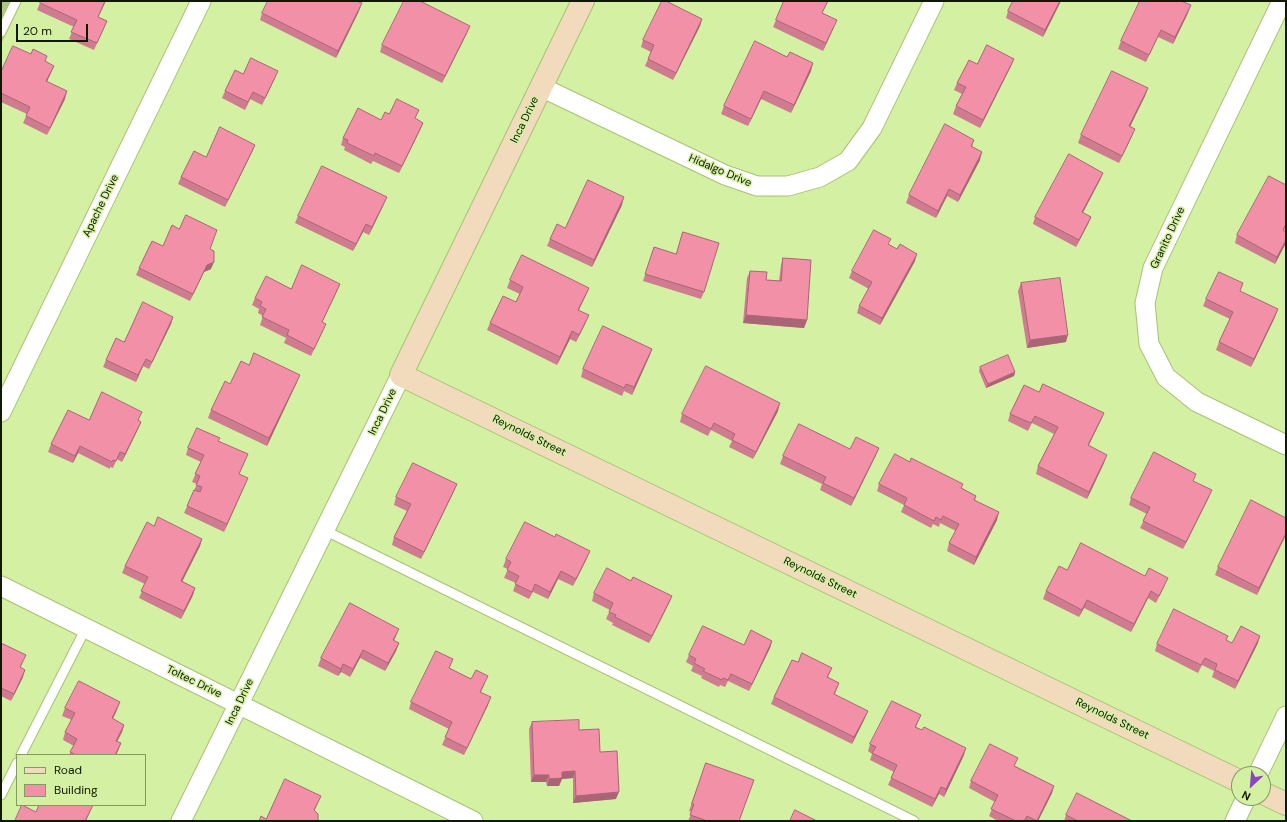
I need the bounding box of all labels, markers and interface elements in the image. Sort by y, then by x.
scale bar [18,16,90,42]
text: 20 m [23,23,52,39]
street label: Inca Drive [508,95,542,145]
street label: Hidalgo Drive [687,152,753,190]
street label: Apache Drive [80,173,122,239]
street label: Granito Drive [1148,205,1188,271]
street label: Inca Drive [366,387,400,437]
street label: Reynolds Street [490,412,568,460]
street label: Reynolds Street [781,554,859,602]
street label: Toltec Drive [164,663,224,701]
street label: Inca Drive [223,677,257,727]
street label: Reynolds Street [1073,695,1151,743]
legend [16,754,146,806]
text: Road [54,762,82,778]
north arrow [1231,766,1271,806]
text: Building [54,782,98,798]
text: N [1240,788,1253,804]

